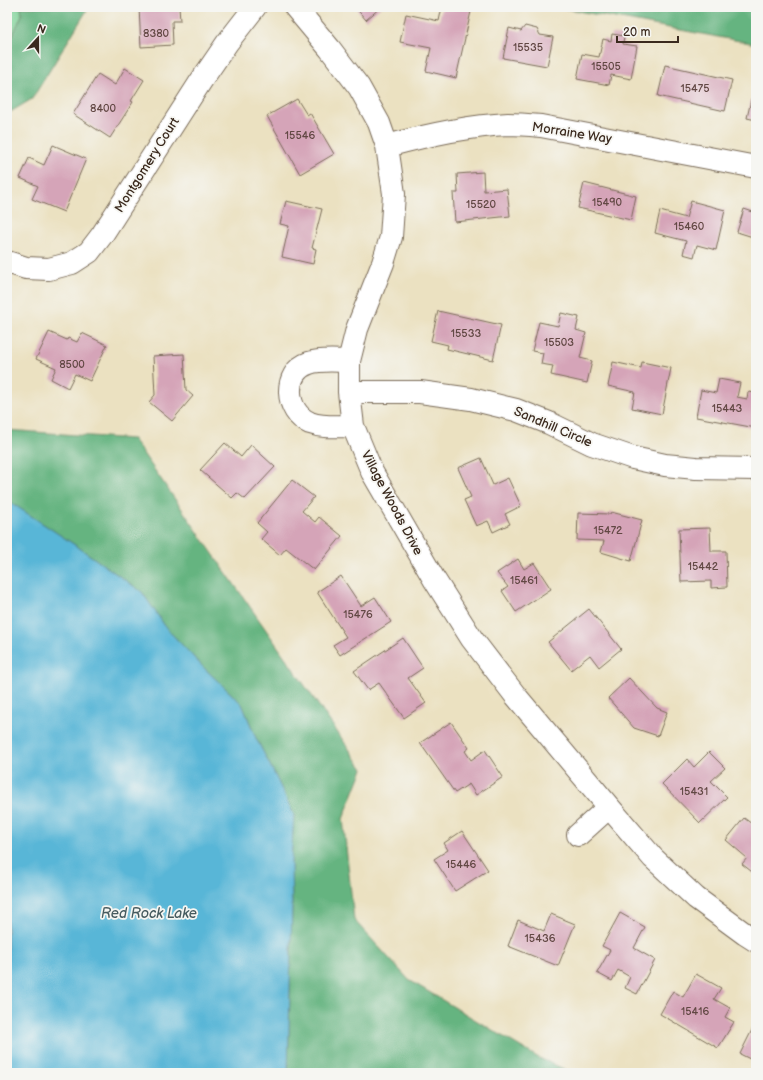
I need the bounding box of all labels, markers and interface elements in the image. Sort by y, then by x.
north arrow [18,18,58,58]
scale bar [617,18,678,44]
text: N [35,22,48,37]
text: 20 m [623,25,650,40]
house number: 8380 [143,27,170,40]
house number: 15535 [513,41,543,54]
house number: 15505 [591,60,621,73]
house number: 15475 [681,82,709,95]
house number: 8400 [90,102,117,115]
street label: Montgomery Court [111,114,183,216]
street label: Morraine Way [531,119,613,147]
house number: 15546 [285,129,315,142]
house number: 15490 [592,196,623,209]
house number: 15520 [466,198,496,211]
house number: 15460 [674,220,705,233]
house number: 15533 [451,327,481,340]
house number: 15503 [544,336,574,349]
house number: 8500 [59,358,85,371]
house number: 15443 [712,402,743,415]
street label: Sandhill Circle [511,403,595,451]
street label: Village Woods Drive [358,448,426,558]
house number: 15472 [593,524,623,537]
house number: 15442 [688,560,719,573]
house number: 15461 [510,574,538,587]
house number: 15476 [343,608,373,621]
house number: 15431 [680,785,708,798]
house number: 15446 [446,858,477,871]
water label: Red Rock Lake [101,905,197,922]
house number: 15436 [525,932,556,945]
house number: 15416 [681,1005,709,1018]

